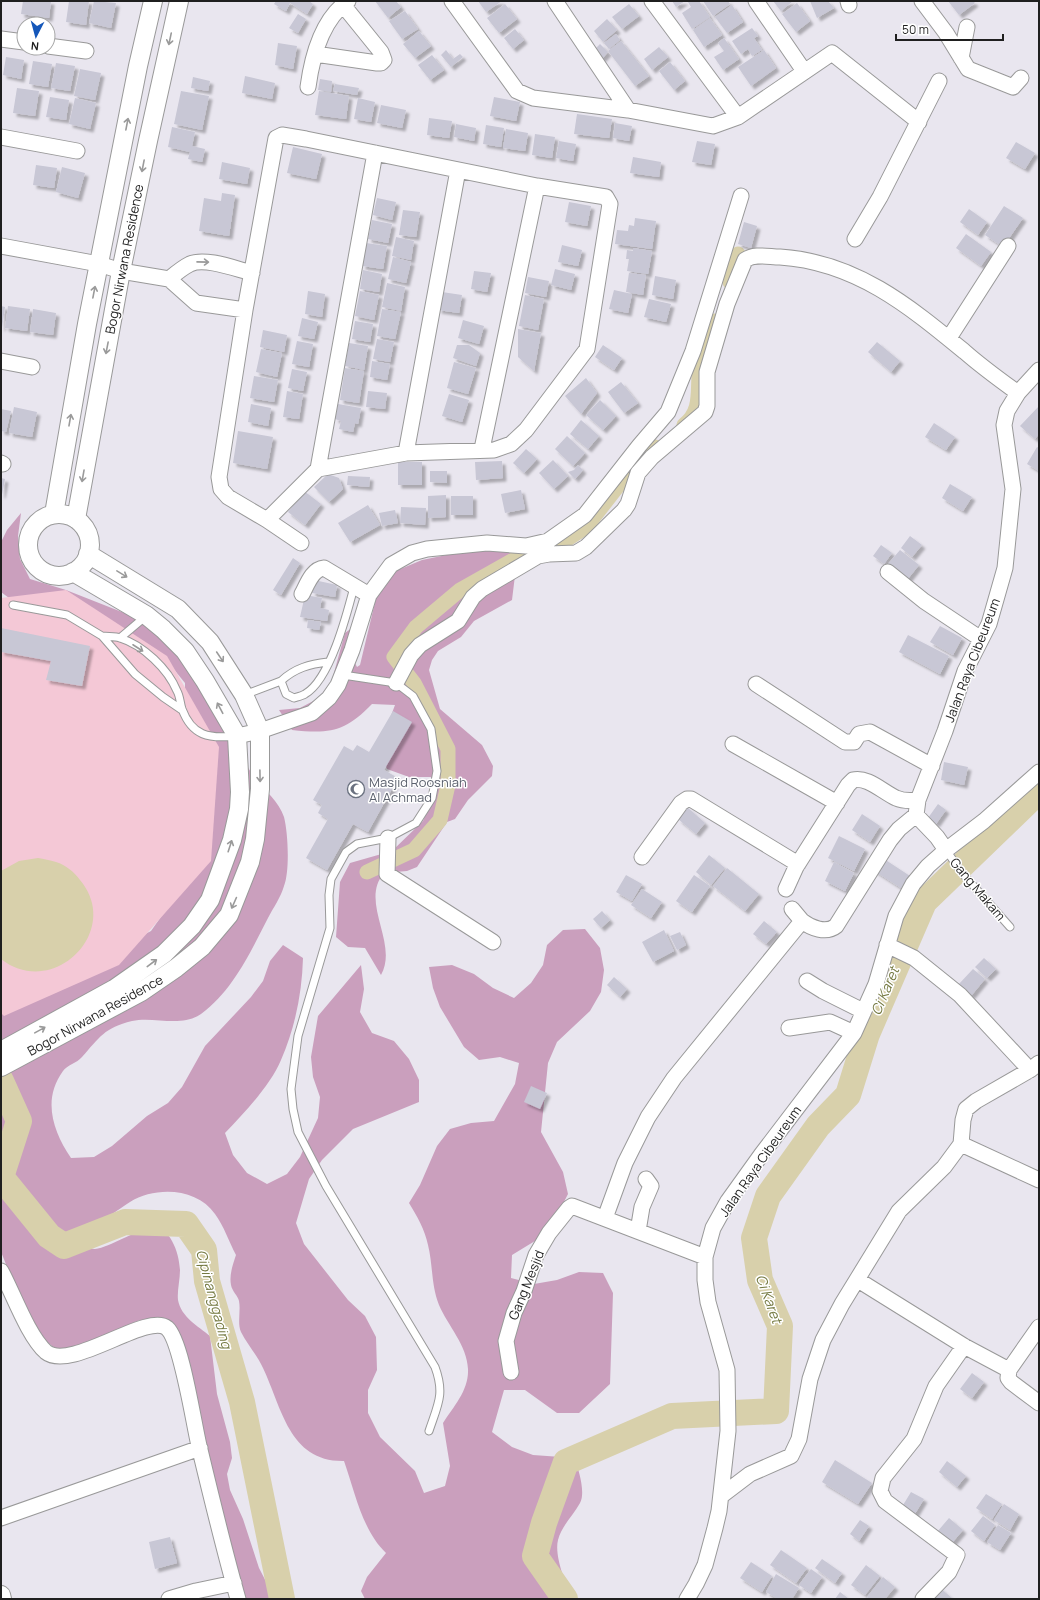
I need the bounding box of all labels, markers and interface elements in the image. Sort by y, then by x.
north arrow [16,16,56,56]
scale bar [896,16,1003,42]
text: 50 m [902,21,929,38]
one-way arrow [166,32,174,45]
text: N [30,39,40,54]
one-way arrow [123,117,131,130]
one-way arrow [138,159,146,172]
street label: Bogor Nirwana Residence [101,182,147,335]
one-way arrow [196,259,209,266]
one-way arrow [90,286,98,299]
one-way arrow [103,342,111,355]
one-way arrow [66,414,74,427]
one-way arrow [79,469,87,482]
one-way arrow [116,570,128,578]
street label: Jalan Raya Cibeureum [940,595,1004,725]
one-way arrow [132,644,144,652]
one-way arrow [216,651,224,662]
one-way arrow [215,702,223,714]
one-way arrow [256,769,264,782]
place label: Masjid Roosniah Al Achmad [369,773,467,806]
mosque icon: Masjid Roosniah Al Achmad [346,779,366,799]
one-way arrow [227,840,234,853]
street label: Gang Makam [946,854,1010,924]
one-way arrow [230,896,237,908]
one-way arrow [146,959,157,967]
water label: Ci Karet [866,962,904,1018]
street label: Bogor Nirwana Residence [24,970,166,1060]
one-way arrow [34,1025,46,1033]
street label: Jalan Raya Cibeureum [715,1102,805,1220]
water label: Cipinanggading [192,1247,237,1352]
street label: Gang Mesjid [504,1247,548,1323]
water label: Ci Karet [752,1272,788,1327]

